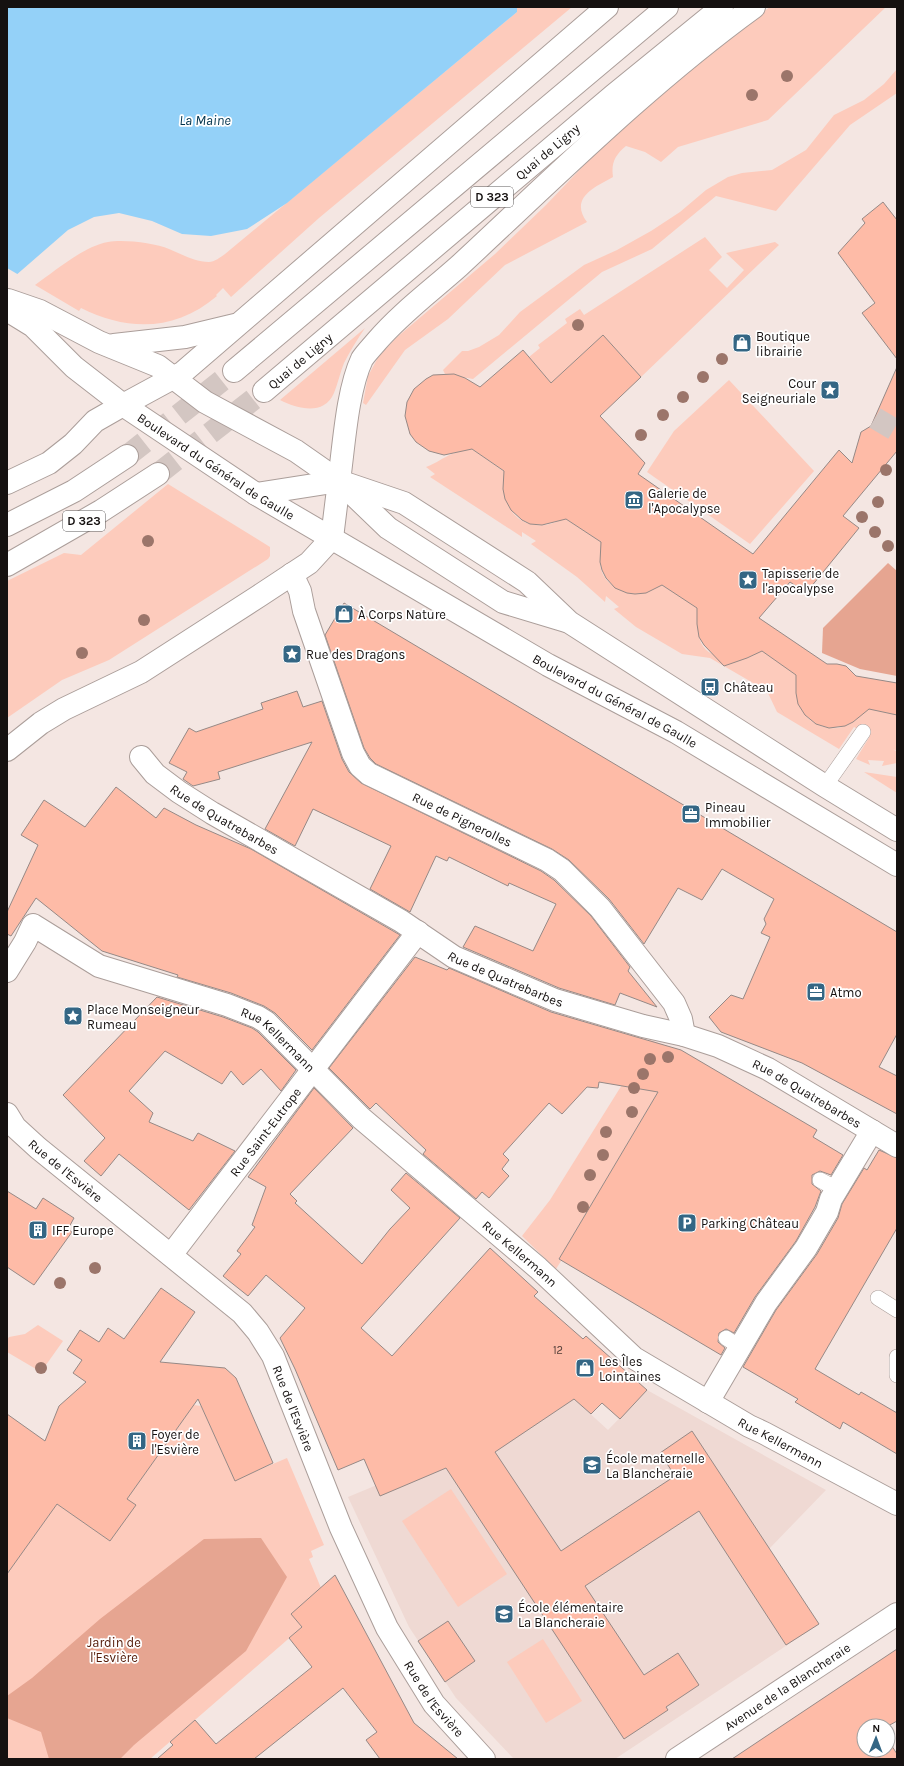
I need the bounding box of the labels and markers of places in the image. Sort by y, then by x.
place label: Boutique librairie [756,329,810,359]
shop icon: Boutique librairie [731,332,753,354]
place label: Cour Seigneuriale [742,376,816,406]
place icon: Cour Seigneuriale [819,379,841,401]
place label: Galerie de l'Apocalypse [648,486,721,516]
museum icon: Galerie de l'Apocalypse [623,489,645,511]
place label: Tapisserie de l'apocalypse [762,566,839,596]
place icon: Tapisserie de l'apocalypse [737,569,759,591]
shop icon: À Corps Nature [333,603,355,625]
place label: À Corps Nature [358,605,446,622]
place icon: Rue des Dragons [281,643,303,665]
place label: Rue des Dragons [306,647,406,662]
bus stop icon: Château [699,676,721,698]
place label: Château [724,680,774,695]
place label: Pineau Immobilier [705,800,771,830]
office icon: Pineau Immobilier [680,803,702,825]
office icon: Atmo [805,981,827,1003]
place label: Atmo [830,985,862,1000]
place label: Place Monseigneur Rumeau [87,1002,200,1032]
place icon: Place Monseigneur Rumeau [62,1005,84,1027]
parking icon: Parking Château [676,1212,698,1234]
place label: Parking Château [701,1216,799,1231]
building icon: IFF Europe [27,1219,49,1241]
place label: IFF Europe [52,1223,114,1238]
place label: Les Îles Lointaines [599,1353,661,1384]
shop icon: Les Îles Lointaines [574,1357,596,1379]
place label: Foyer de l'Esvière [151,1427,200,1457]
building icon: Foyer de l'Esvière [126,1430,148,1452]
place label: École maternelle La Blancheraie [606,1449,705,1481]
school or university icon: École maternelle La Blancheraie [581,1454,603,1476]
place label: École élémentaire La Blancheraie [518,1598,624,1630]
school or university icon: École élémentaire La Blancheraie [493,1603,515,1625]

